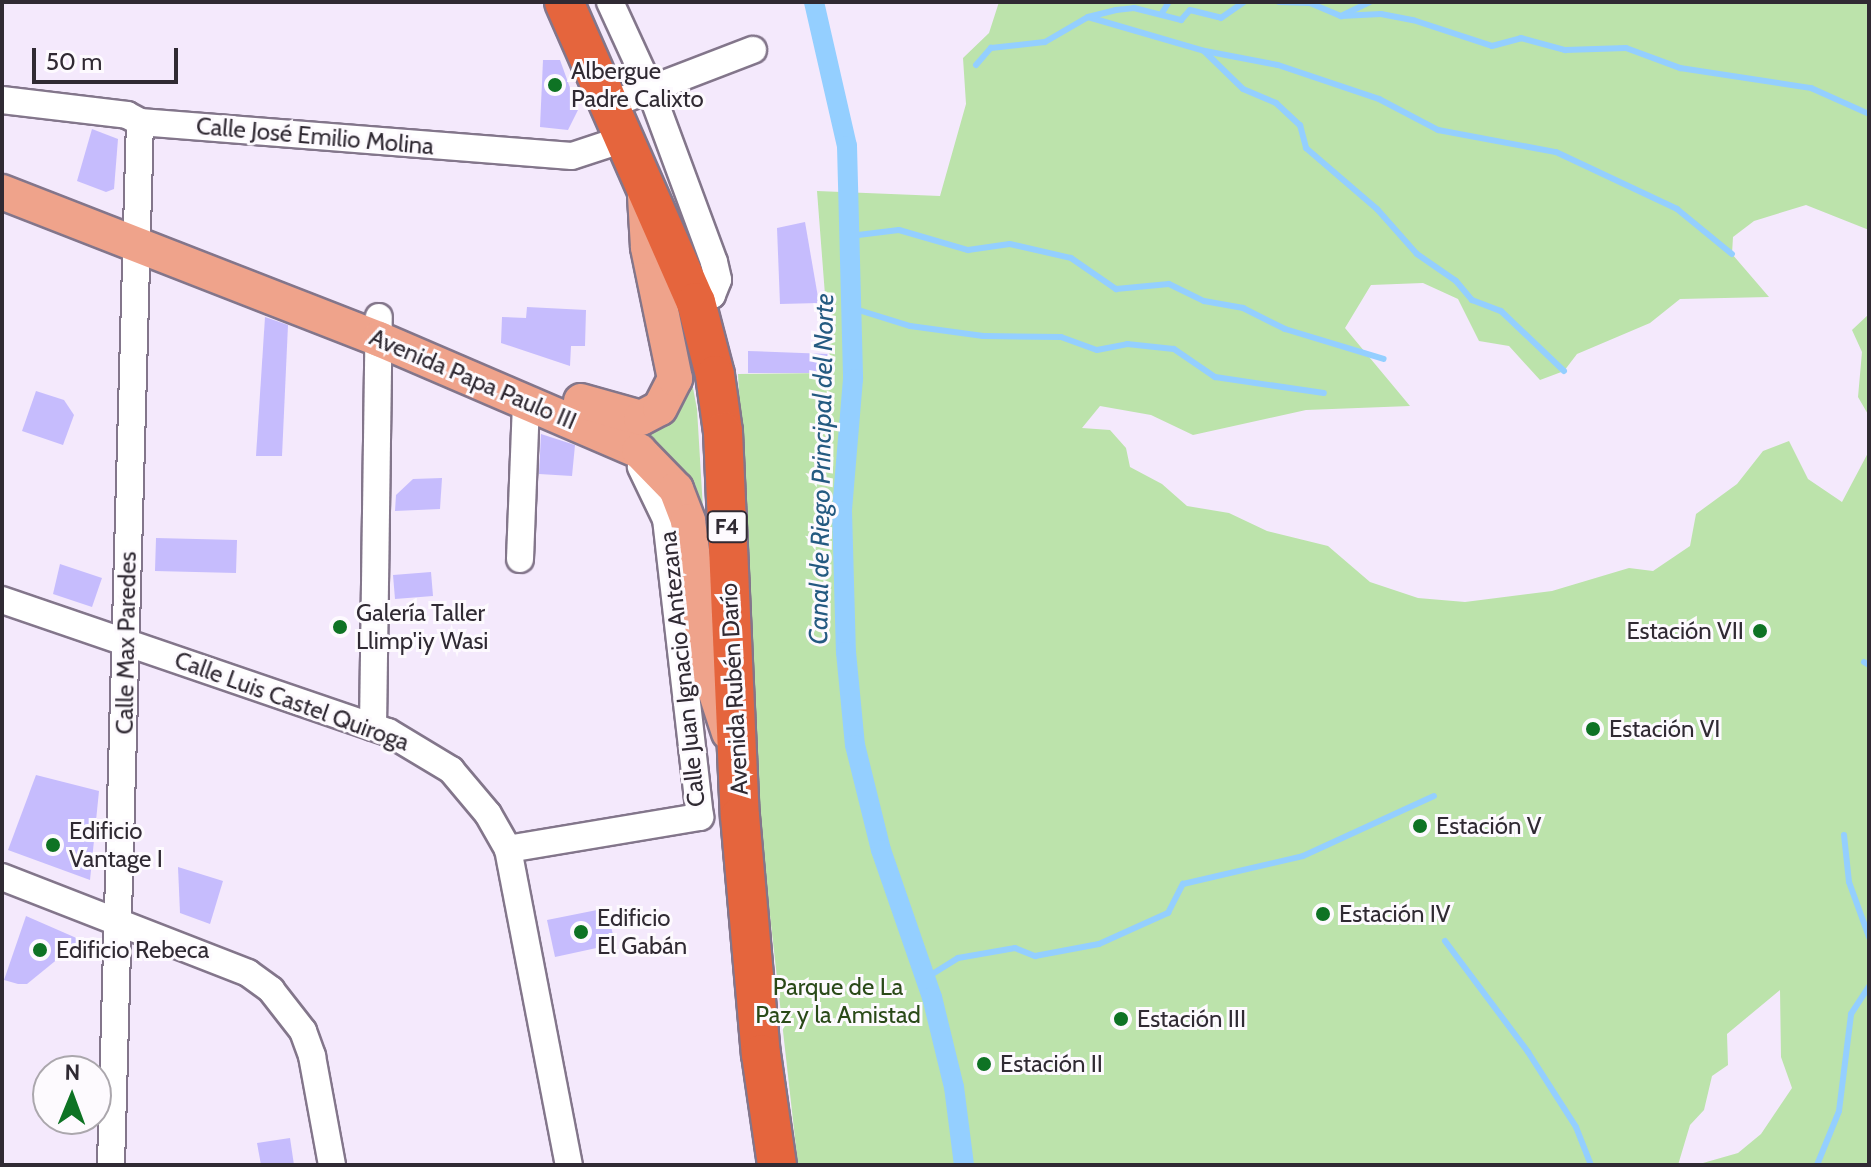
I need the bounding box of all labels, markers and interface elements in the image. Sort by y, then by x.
scale bar [36,32,182,82]
text: 50 m [46,47,102,76]
place label: Albergue Padre Calixto [571,57,704,113]
marker: Albergue Padre Calixto [546,76,564,94]
street label: Calle José Emilio Molina [195,111,435,161]
water label: Canal de Riego Principal del Norte [803,293,841,645]
street label: Avenida Papa Paulo III [365,322,581,436]
road number: F4 [705,509,749,545]
street label: Calle Juan Ignacio Antezana [653,530,711,808]
street label: Calle Max Paredes [110,551,142,735]
street label: Avenida Rubén Darío [714,582,754,796]
place label: Galería Taller Llimp'iy Wasi [356,599,488,655]
place label: Estación VII [1626,617,1744,645]
marker: Galería Taller Llimp'iy Wasi [331,618,349,636]
marker: Estación VII [1751,622,1769,640]
street label: Calle Luis Castel Quiroga [171,645,413,757]
place label: Estación VI [1609,715,1720,743]
marker: Estación VI [1584,720,1602,738]
place label: Estación V [1436,812,1541,840]
place label: Edificio Vantage I [69,817,163,873]
marker: Estación V [1411,817,1429,835]
marker: Edificio Vantage I [44,836,62,854]
place label: Estación IV [1339,900,1450,928]
place label: Edificio El Gabán [597,904,687,960]
marker: Estación IV [1314,905,1332,923]
marker: Edificio El Gabán [572,923,590,941]
place label: Edificio Rebeca [56,936,209,964]
marker: Edificio Rebeca [31,941,49,959]
park label: Parque de La Paz y la Amistad [755,973,921,1029]
place label: Estación III [1137,1005,1246,1033]
marker: Estación III [1112,1010,1130,1028]
place label: Estación II [1000,1050,1103,1078]
north arrow [32,1055,112,1135]
marker: Estación II [975,1055,993,1073]
text: N [64,1059,80,1086]

